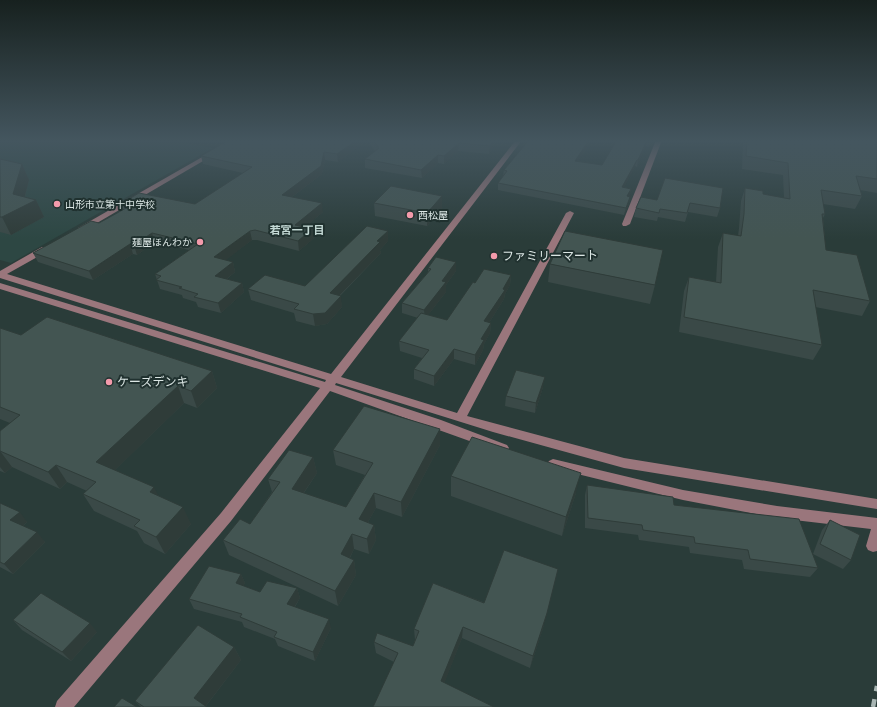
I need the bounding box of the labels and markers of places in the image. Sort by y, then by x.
marker: 山形市立第十中学校 [52,199,62,209]
place label: 山形市立第十中学校 [65,199,155,210]
marker: 西松屋 [405,210,415,220]
place label: 西松屋 [418,210,448,221]
place label: 麺屋ほんわか [132,237,192,248]
marker: 麺屋ほんわか [195,237,205,247]
place label: ファミリーマート [502,249,598,263]
marker: ファミリーマート [489,251,499,261]
place label: ケーズデンキ [117,375,188,389]
marker: ケーズデンキ [104,377,114,387]

